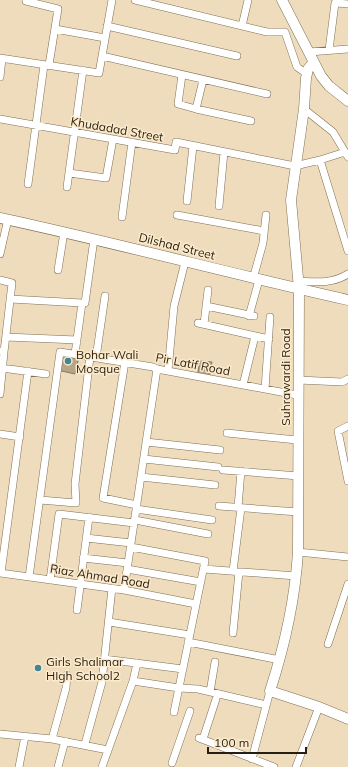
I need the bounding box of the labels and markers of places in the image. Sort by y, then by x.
place label: Bohar Wali Mosque [76,347,138,376]
marker: Bohar Wali Mosque [63,356,73,366]
place label: Girls Shalimar HIgh School2 [46,654,124,683]
marker: Girls Shalimar HIgh School2 [33,663,43,673]

